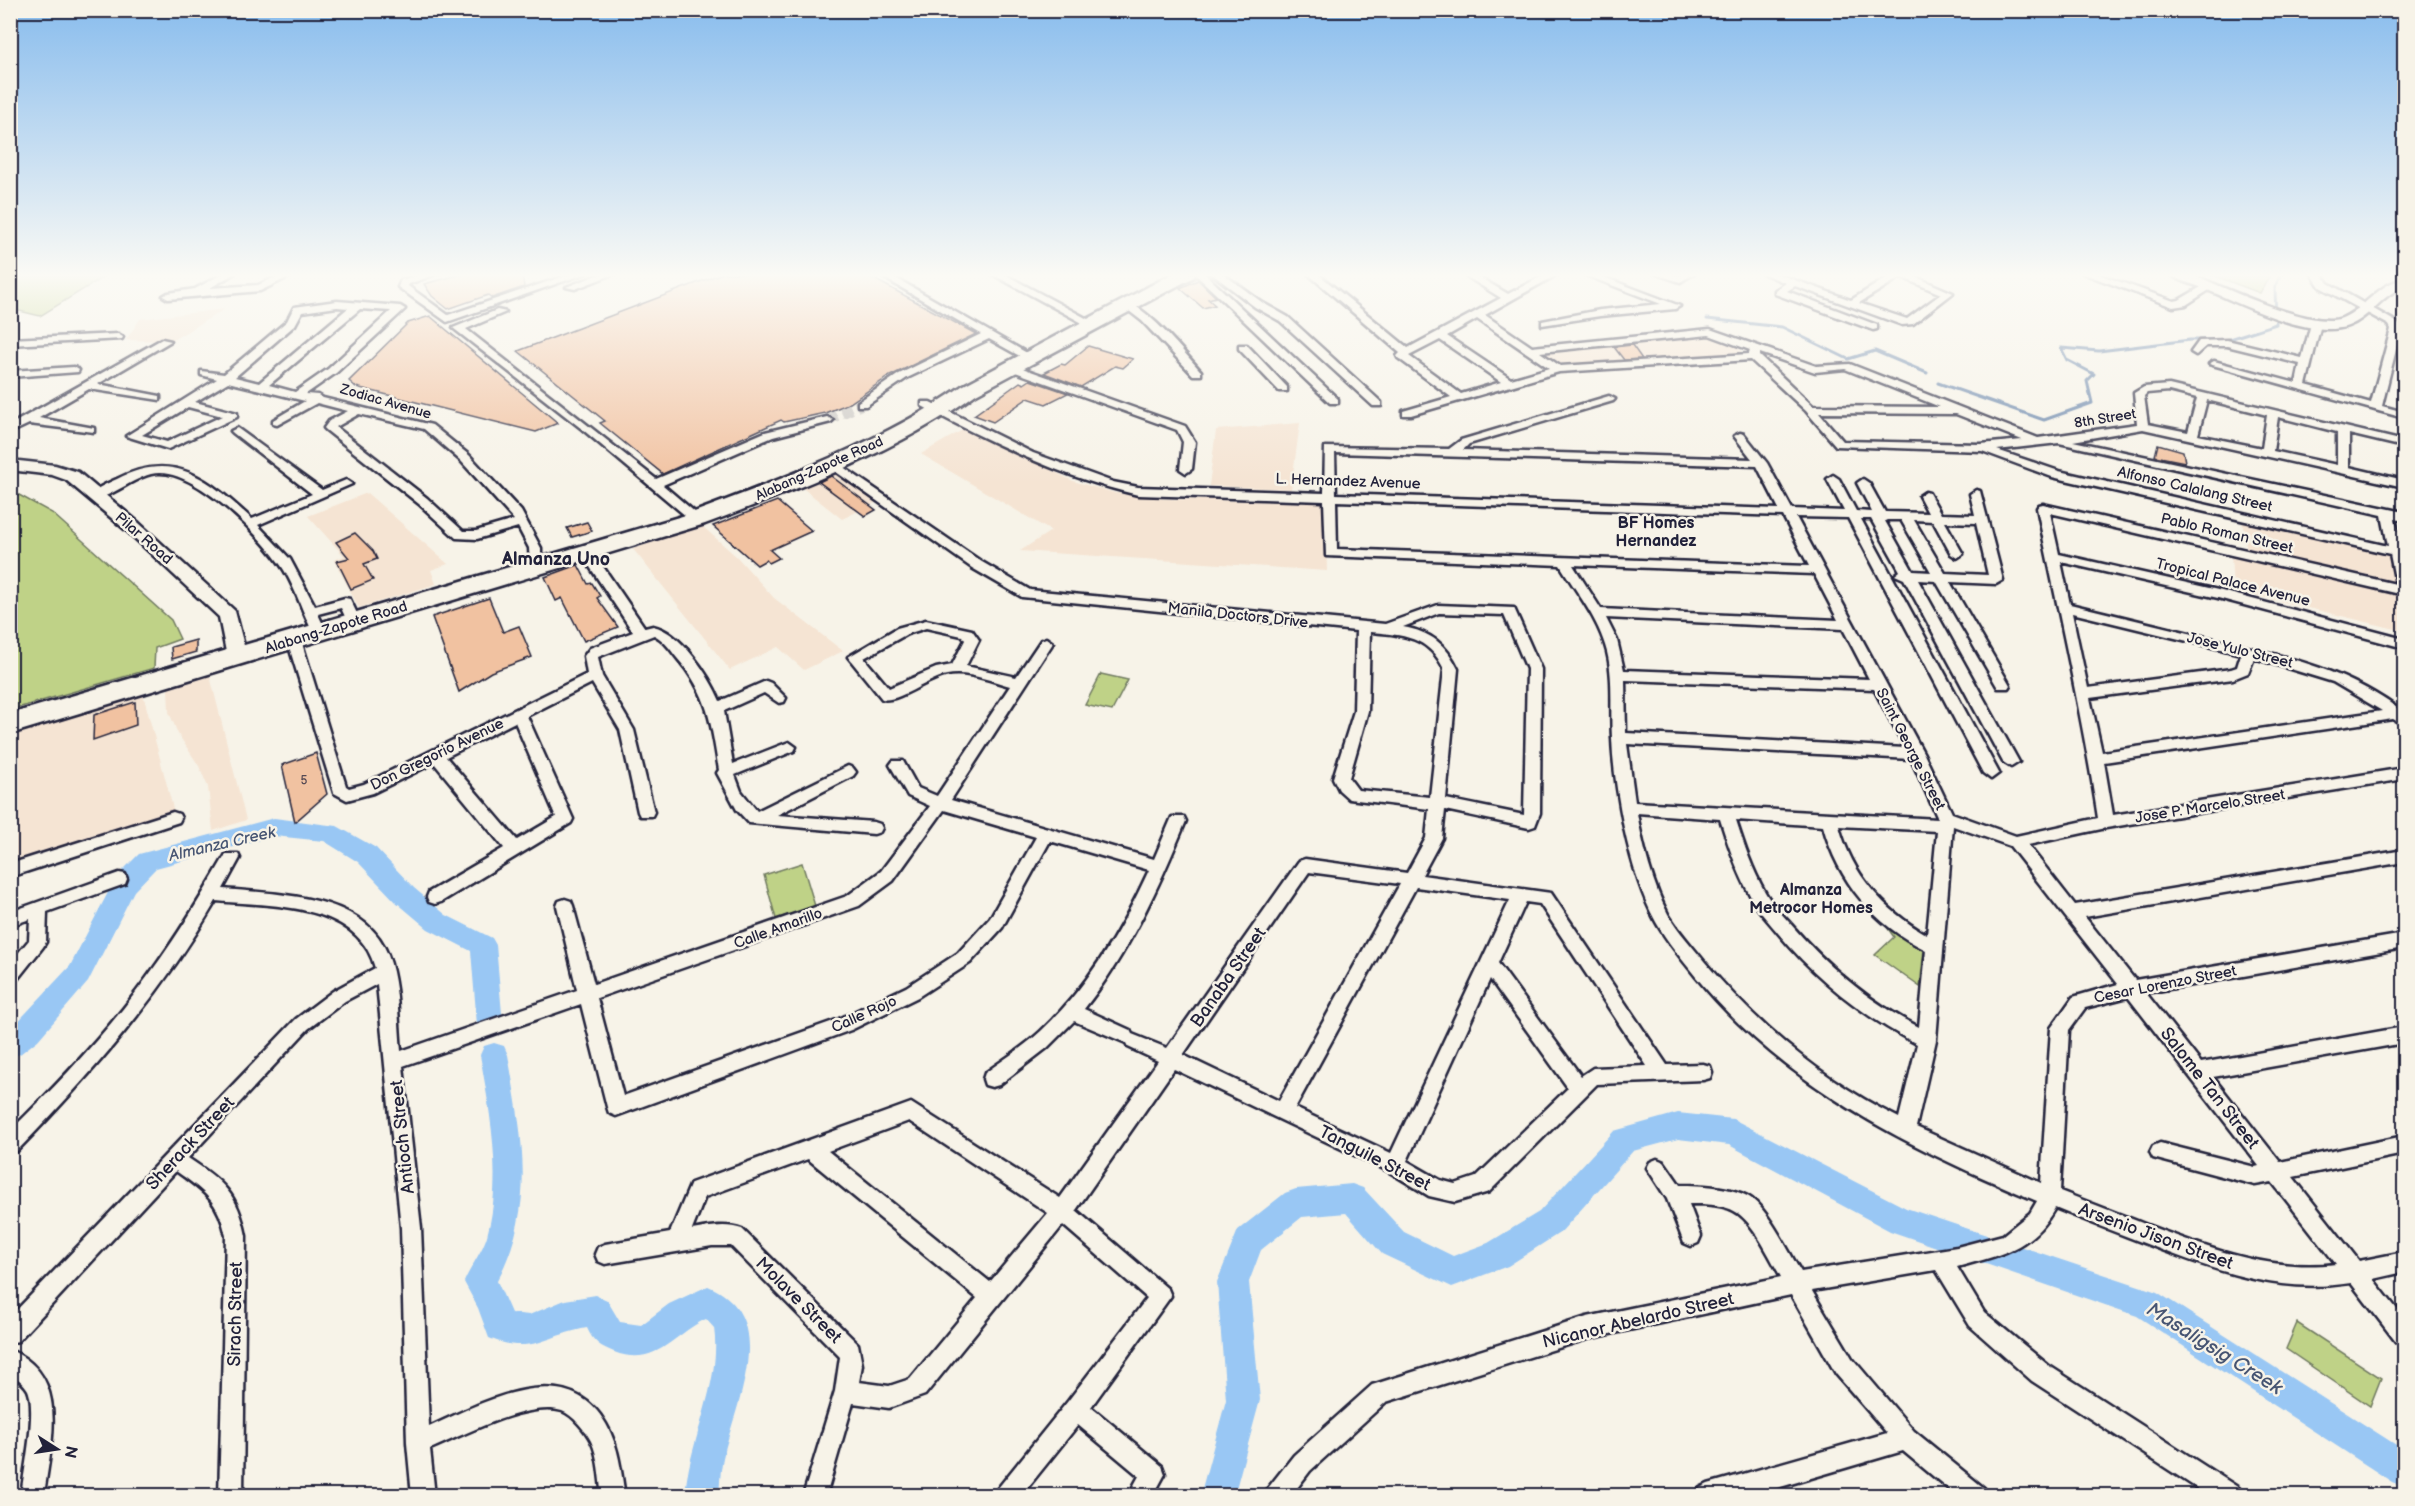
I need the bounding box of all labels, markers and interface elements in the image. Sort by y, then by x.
street label: Zodiac Avenue [337,380,433,423]
street label: 8th Street [2073,405,2138,432]
street label: Alabang-Zapote Road [753,433,886,504]
street label: Alfonso Calalang Street [2116,462,2274,517]
street label: L. Hernandez Avenue [1275,469,1421,494]
street label: Pilar Road [111,508,176,569]
street label: Pablo Roman Street [2159,509,2295,558]
district label: BF Homes Hernandez [1616,514,1697,551]
district label: Almanza Uno [501,549,610,570]
street label: Tropical Palace Avenue [2154,554,2312,611]
street label: Alabang-Zapote Road [263,597,410,658]
street label: Manila Doctors Drive [1167,599,1309,632]
street label: Jose Yulo Street [2185,628,2295,673]
street label: Saint George Street [1872,685,1950,814]
street label: Don Gregorio Avenue [367,714,507,795]
house number: 5 [301,773,308,788]
street label: Jose P. Marcelo Street [2134,785,2287,828]
water label: Almanza Creek [166,823,279,866]
district label: Almanza Metrocor Homes [1749,881,1873,918]
street label: Calle Amarillo [731,904,825,953]
street label: Banaba Street [1186,923,1271,1031]
street label: Cesar Lorenzo Street [2092,961,2238,1008]
street label: Calle Rojo [829,992,900,1037]
street label: Salome Tan Street [2156,1023,2264,1154]
street label: Antioch Street [386,1078,419,1195]
street label: Sherack Street [142,1092,239,1194]
street label: Tanguile Street [1315,1121,1434,1196]
street label: Arsenio Jison Street [2076,1199,2236,1274]
street label: Molave Street [751,1253,846,1348]
street label: Sirach Street [224,1261,247,1367]
street label: Nicanor Abelardo Street [1540,1288,1736,1353]
water label: Masaligsig Creek [2142,1297,2288,1401]
north arrow [27,1419,87,1479]
text: N [60,1444,81,1460]

